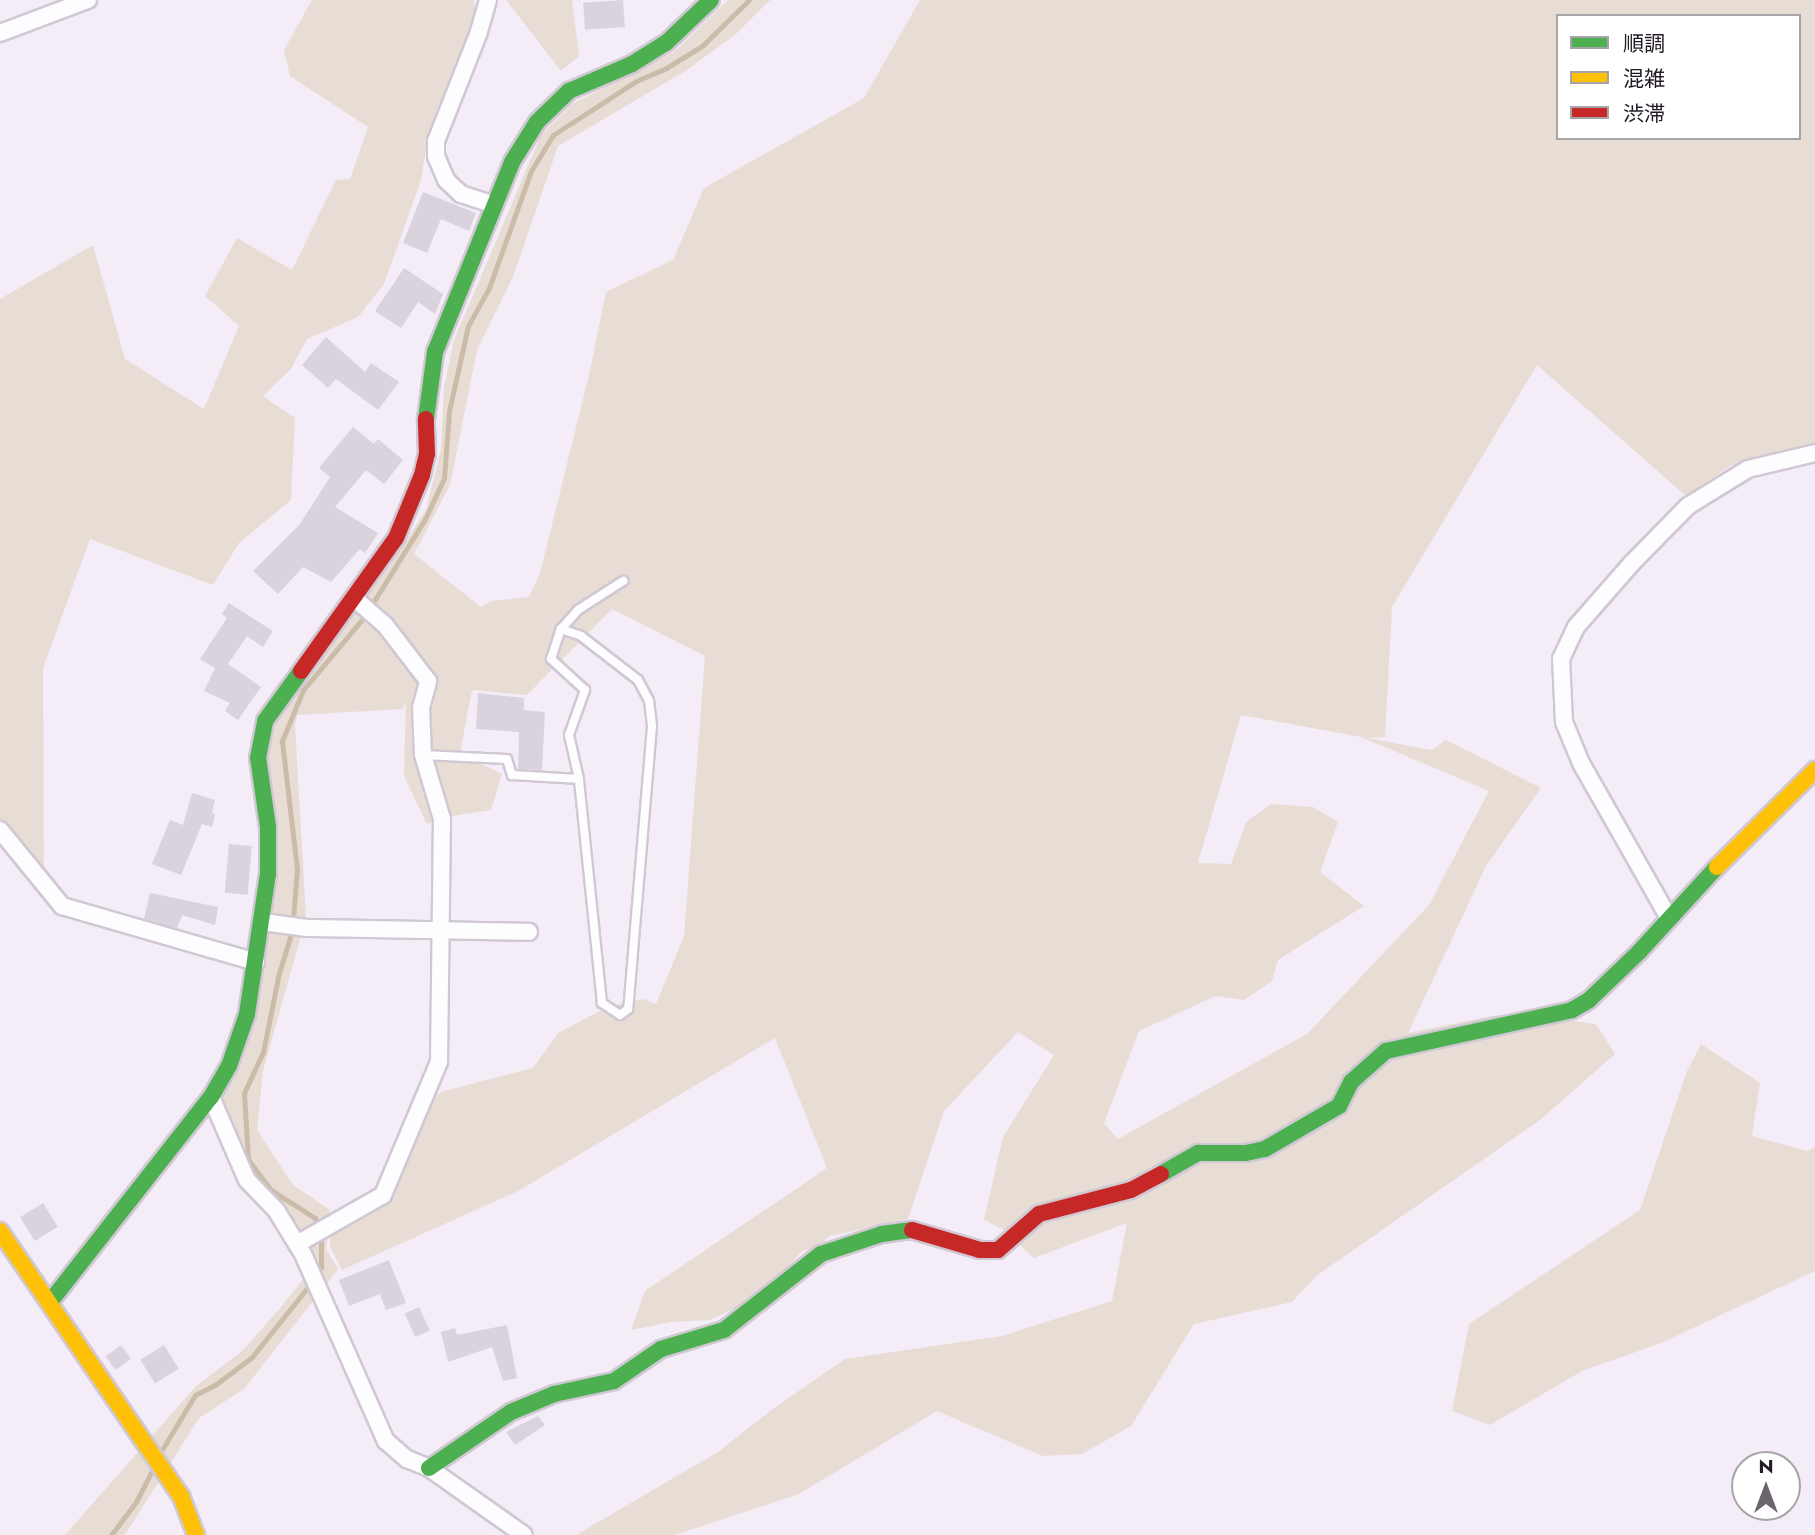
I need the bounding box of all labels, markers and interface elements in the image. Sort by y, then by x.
legend [1556,14,1801,140]
text: 順調 [1623,29,1665,59]
text: 混雑 [1623,64,1665,94]
text: 渋滞 [1623,99,1665,129]
north arrow [1731,1451,1801,1521]
text: N [1758,1453,1774,1480]

